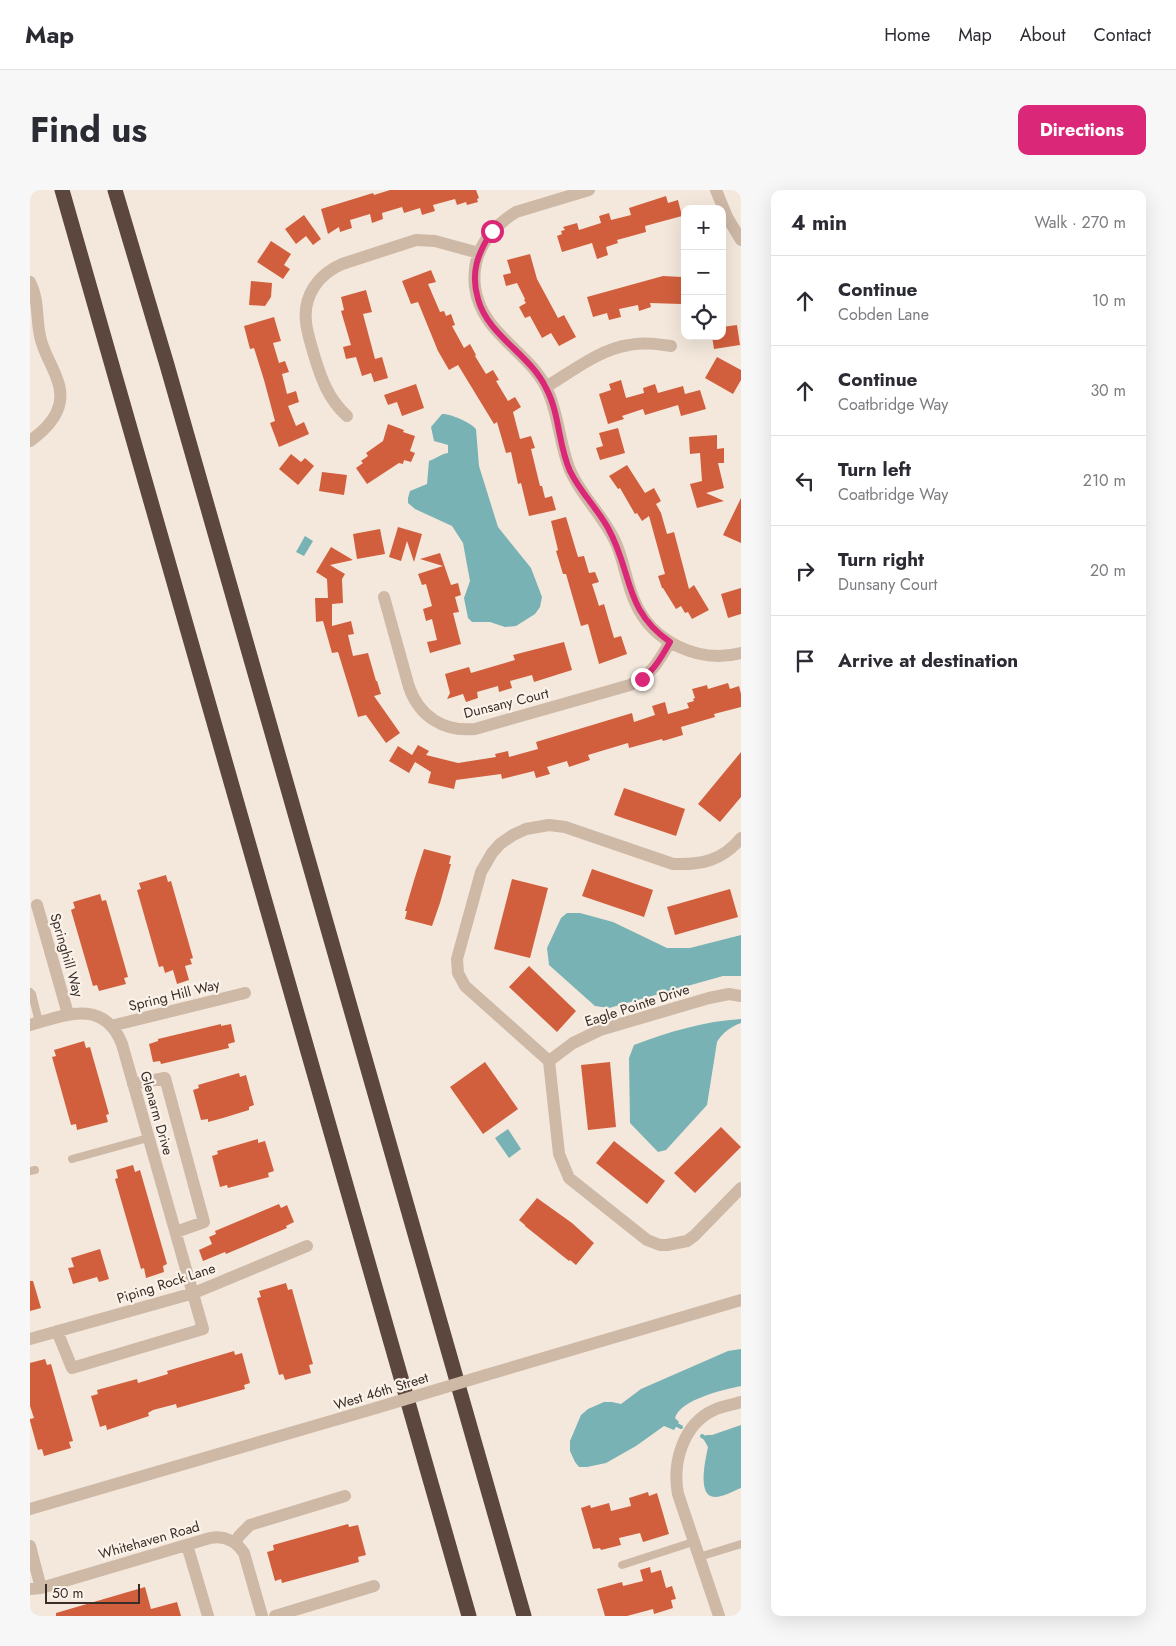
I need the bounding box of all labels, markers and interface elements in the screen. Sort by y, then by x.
text: Map [25,17,74,52]
text: Home [884,22,930,48]
text: Map [958,22,992,48]
text: About [1020,22,1065,48]
text: Contact [1093,22,1151,48]
text: Find us [30,105,147,155]
button: Directions [1018,105,1146,155]
map controls [681,205,726,340]
button: + [681,205,726,250]
text: 4 min [791,208,847,238]
text: Walk · 270 m [1035,211,1126,234]
route start [481,220,504,243]
button: − [681,250,726,295]
text: Continue [838,276,917,303]
icon: ahead [791,287,819,315]
text: 10 m [1092,289,1126,312]
button: locate [681,295,726,340]
text: Cobden Lane [838,303,929,326]
text: Continue [838,366,917,393]
icon: ahead [791,377,819,405]
text: 30 m [1090,379,1126,402]
text: Coatbridge Way [838,393,948,416]
text: Turn left [838,456,911,483]
icon: left [791,467,819,495]
text: 210 m [1083,469,1126,492]
text: Coatbridge Way [838,483,948,506]
text: Turn right [838,546,924,573]
icon: right [791,557,819,585]
text: 20 m [1090,559,1126,582]
text: Dunsany Court [838,573,937,596]
icon: arrive [791,647,819,675]
text: Arrive at destination [838,647,1018,674]
route end [631,668,654,691]
street label: Dunsany Court [461,683,551,723]
street label: Springhill Way [45,911,89,1000]
street label: Spring Hill Way [126,974,222,1016]
street label: Eagle Pointe Drive [582,979,692,1031]
street label: Glenarm Drive [135,1069,179,1157]
street label: Piping Rock Lane [114,1258,218,1308]
street label: West 46th Street [331,1367,431,1415]
street label: Whitehaven Road [96,1516,202,1564]
scale bar [45,1581,140,1604]
text: 50 m [52,1583,83,1603]

